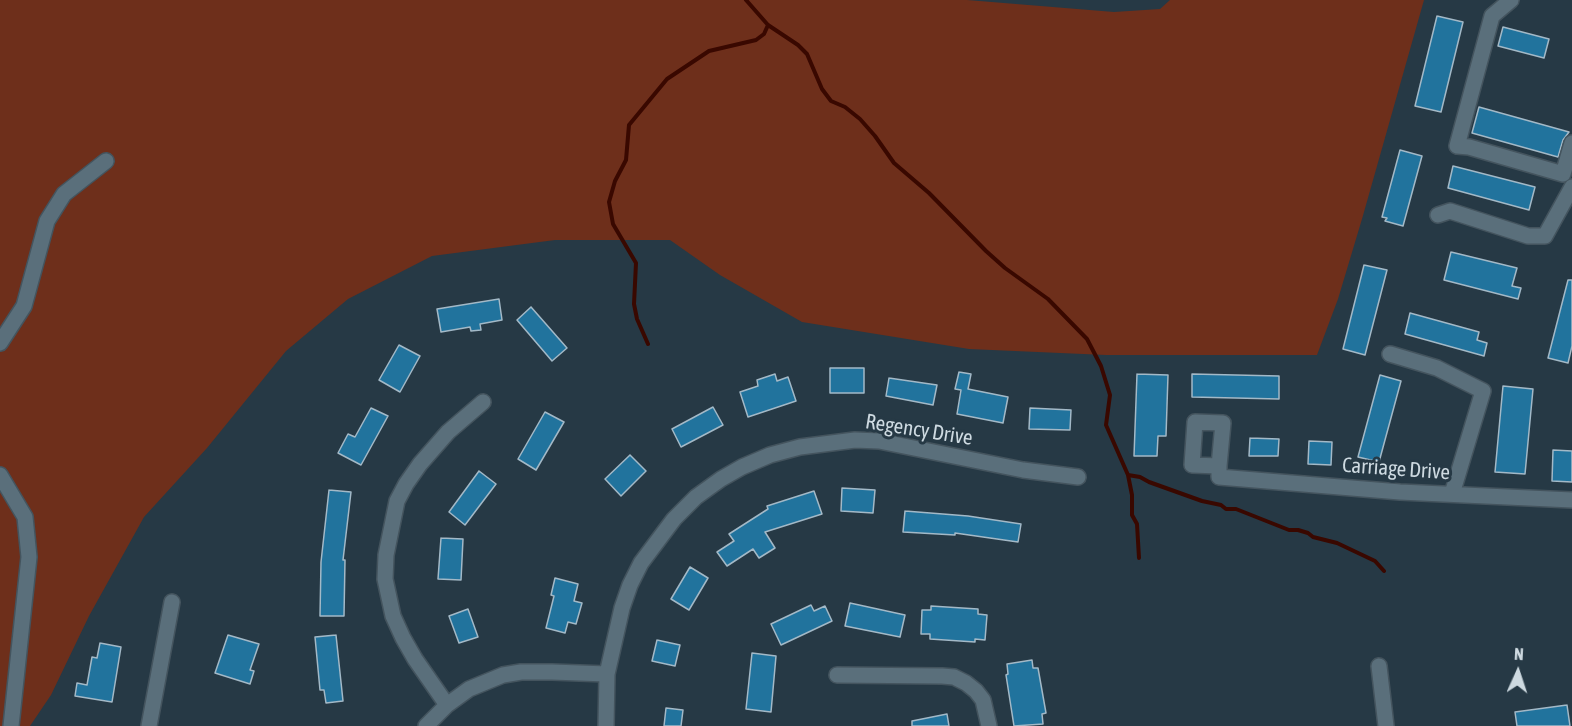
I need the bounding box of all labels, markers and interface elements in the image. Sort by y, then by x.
street label: Regency Drive [863,409,975,451]
street label: Carriage Drive [1341,453,1451,485]
north arrow [1488,642,1548,702]
text: N [1514,645,1524,663]

